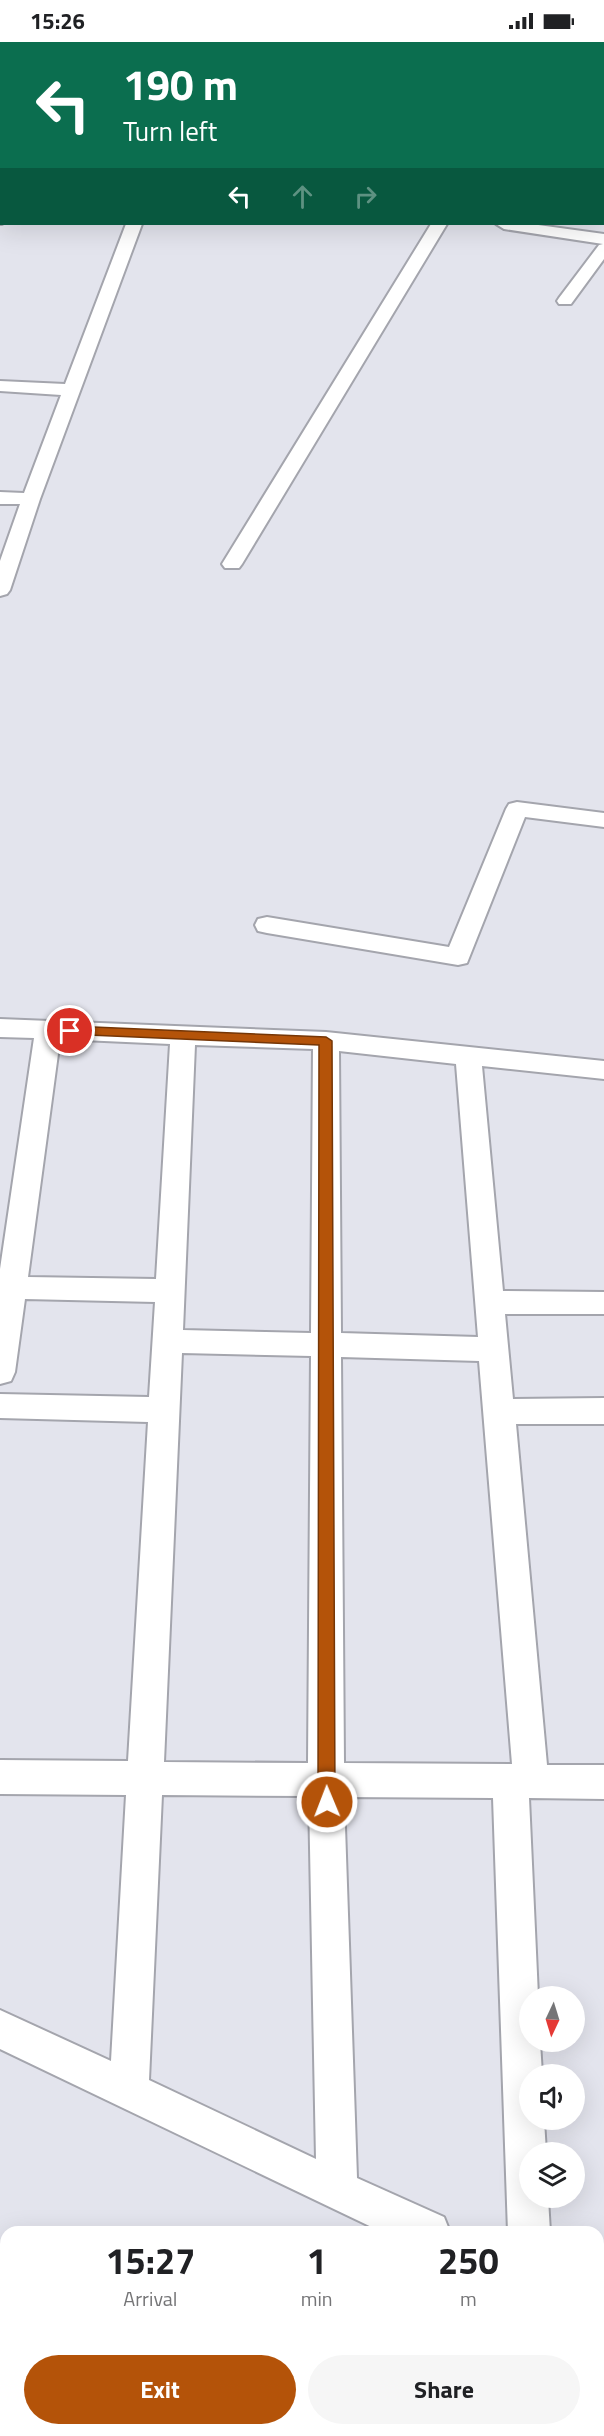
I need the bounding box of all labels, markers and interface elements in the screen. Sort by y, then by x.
text: 15:26 [30,4,85,38]
text: 190 m [123,52,238,116]
icon: left [24,66,102,144]
text: Turn left [123,110,217,151]
icon: left [223,180,256,213]
icon: ahead [286,180,319,213]
icon: right [349,180,382,213]
pin [44,1005,95,1056]
icon: arrive [53,1014,86,1047]
position arrow [295,1770,359,1834]
north arrow [519,1986,585,2052]
map controls [519,1986,585,2208]
button: sound [519,2064,585,2130]
button: layers [519,2142,585,2208]
text: 15:27 [105,2233,195,2288]
text: 1 [307,2233,327,2288]
text: 250 [438,2233,499,2288]
text: Arrival [123,2283,178,2314]
text: min [301,2283,333,2314]
text: m [460,2283,477,2314]
button: Exit [24,2355,296,2424]
button: Share [308,2355,580,2424]

